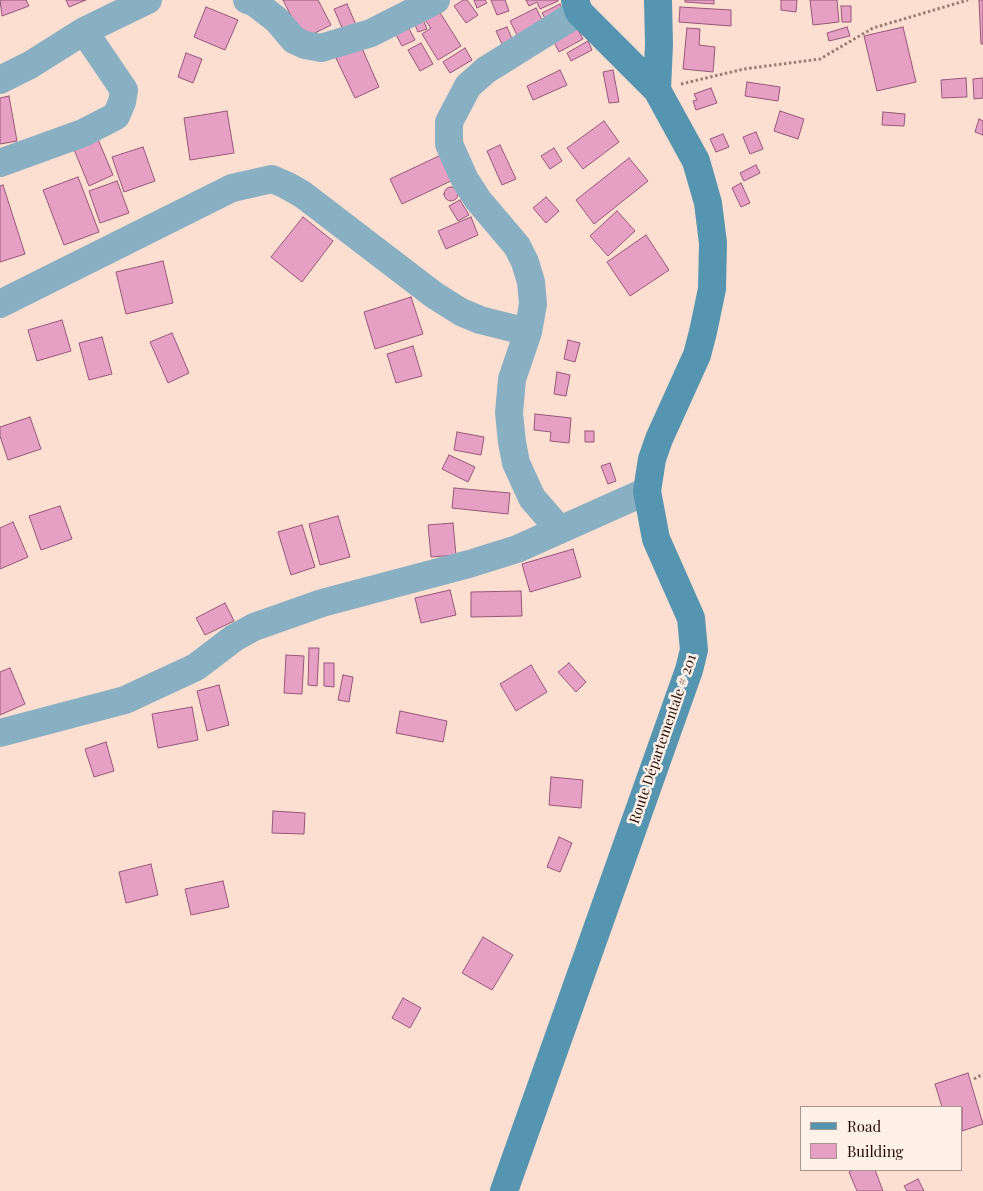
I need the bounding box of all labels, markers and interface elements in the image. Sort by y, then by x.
street label: Route Départementale # 201 [626,652,700,826]
legend [800,1106,963,1171]
text: Road [847,1116,881,1136]
text: Building [847,1141,903,1161]

